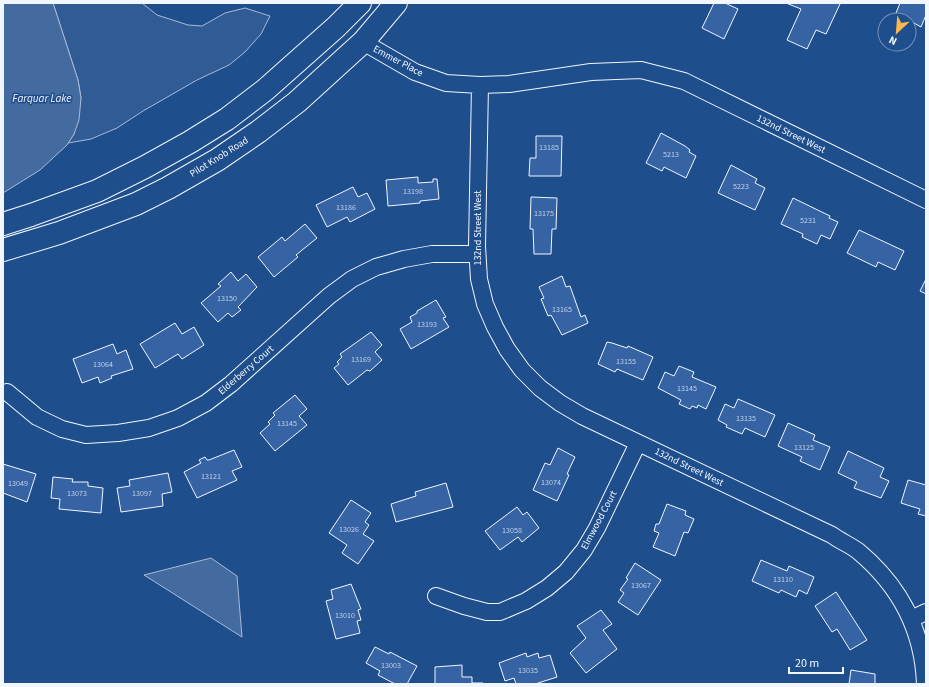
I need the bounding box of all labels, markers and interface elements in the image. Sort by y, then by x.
north arrow [877,12,917,52]
text: N [886,32,899,49]
street label: Emmer Place [371,42,426,80]
water label: Farquar Lake [12,91,72,106]
street label: 132nd Street West [754,111,828,157]
street label: Pilot Knob Road [187,133,251,181]
house number: 13185 [539,142,559,153]
house number: 5213 [663,149,679,160]
house number: 5223 [733,181,749,192]
house number: 13198 [403,186,423,197]
street label: 132nd Street West [471,190,485,266]
house number: 13186 [336,202,356,213]
house number: 13175 [534,208,554,219]
house number: 5231 [800,215,816,226]
house number: 13150 [217,293,237,304]
house number: 13165 [552,304,572,315]
house number: 13193 [417,319,437,330]
street label: Elderberry Court [215,341,277,398]
house number: 13169 [351,354,371,365]
house number: 13155 [616,356,636,367]
house number: 13064 [93,359,113,370]
house number: 13145 [677,383,697,394]
house number: 13135 [736,413,756,424]
house number: 13145 [277,418,297,429]
house number: 13125 [794,442,814,453]
street label: 132nd Street West [652,444,726,490]
house number: 13121 [201,471,221,482]
house number: 13074 [541,477,561,488]
house number: 13049 [8,478,28,489]
street label: Elmwood Court [578,487,621,552]
house number: 13073 [67,488,87,499]
house number: 13097 [132,488,152,499]
house number: 13026 [339,524,359,535]
house number: 13058 [502,525,522,536]
house number: 13110 [773,574,793,585]
house number: 13067 [631,580,651,591]
house number: 13010 [335,610,355,621]
scale bar [789,649,843,675]
text: 20 m [795,655,819,672]
house number: 13003 [381,660,401,671]
house number: 13035 [518,665,538,676]

